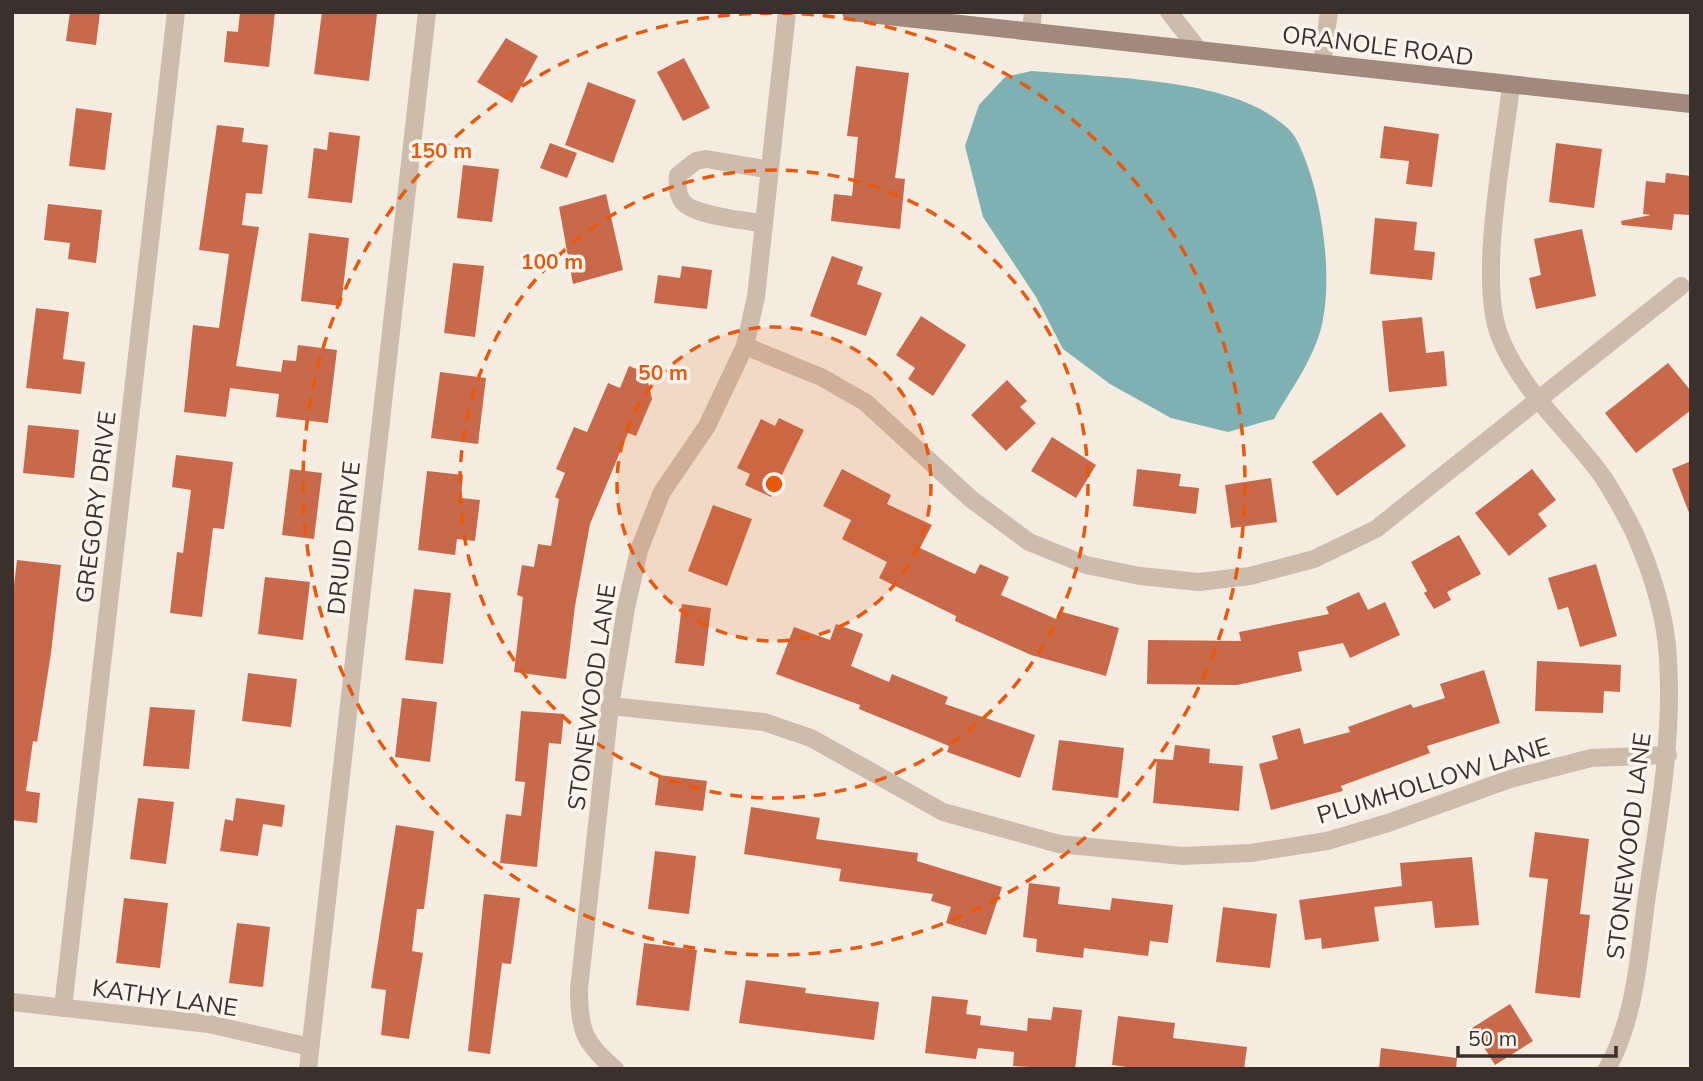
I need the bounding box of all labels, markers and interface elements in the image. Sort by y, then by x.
street label: ORANOLE ROAD [1281,18,1475,72]
text: 150 m [410,137,472,163]
text: 100 m [521,248,583,274]
text: 50 m [638,359,688,385]
street label: GREGORY DRIVE [68,409,122,605]
street label: DRUID DRIVE [320,460,366,616]
centre of rings [762,472,786,496]
street label: STONEWOOD LANE [560,582,622,812]
street label: PLUMHOLLOW LANE [1313,730,1553,830]
street label: STONEWOOD LANE [1599,731,1657,961]
street label: KATHY LANE [90,972,240,1022]
scale bar [1458,1014,1616,1058]
text: 50 m [1468,1025,1517,1051]

